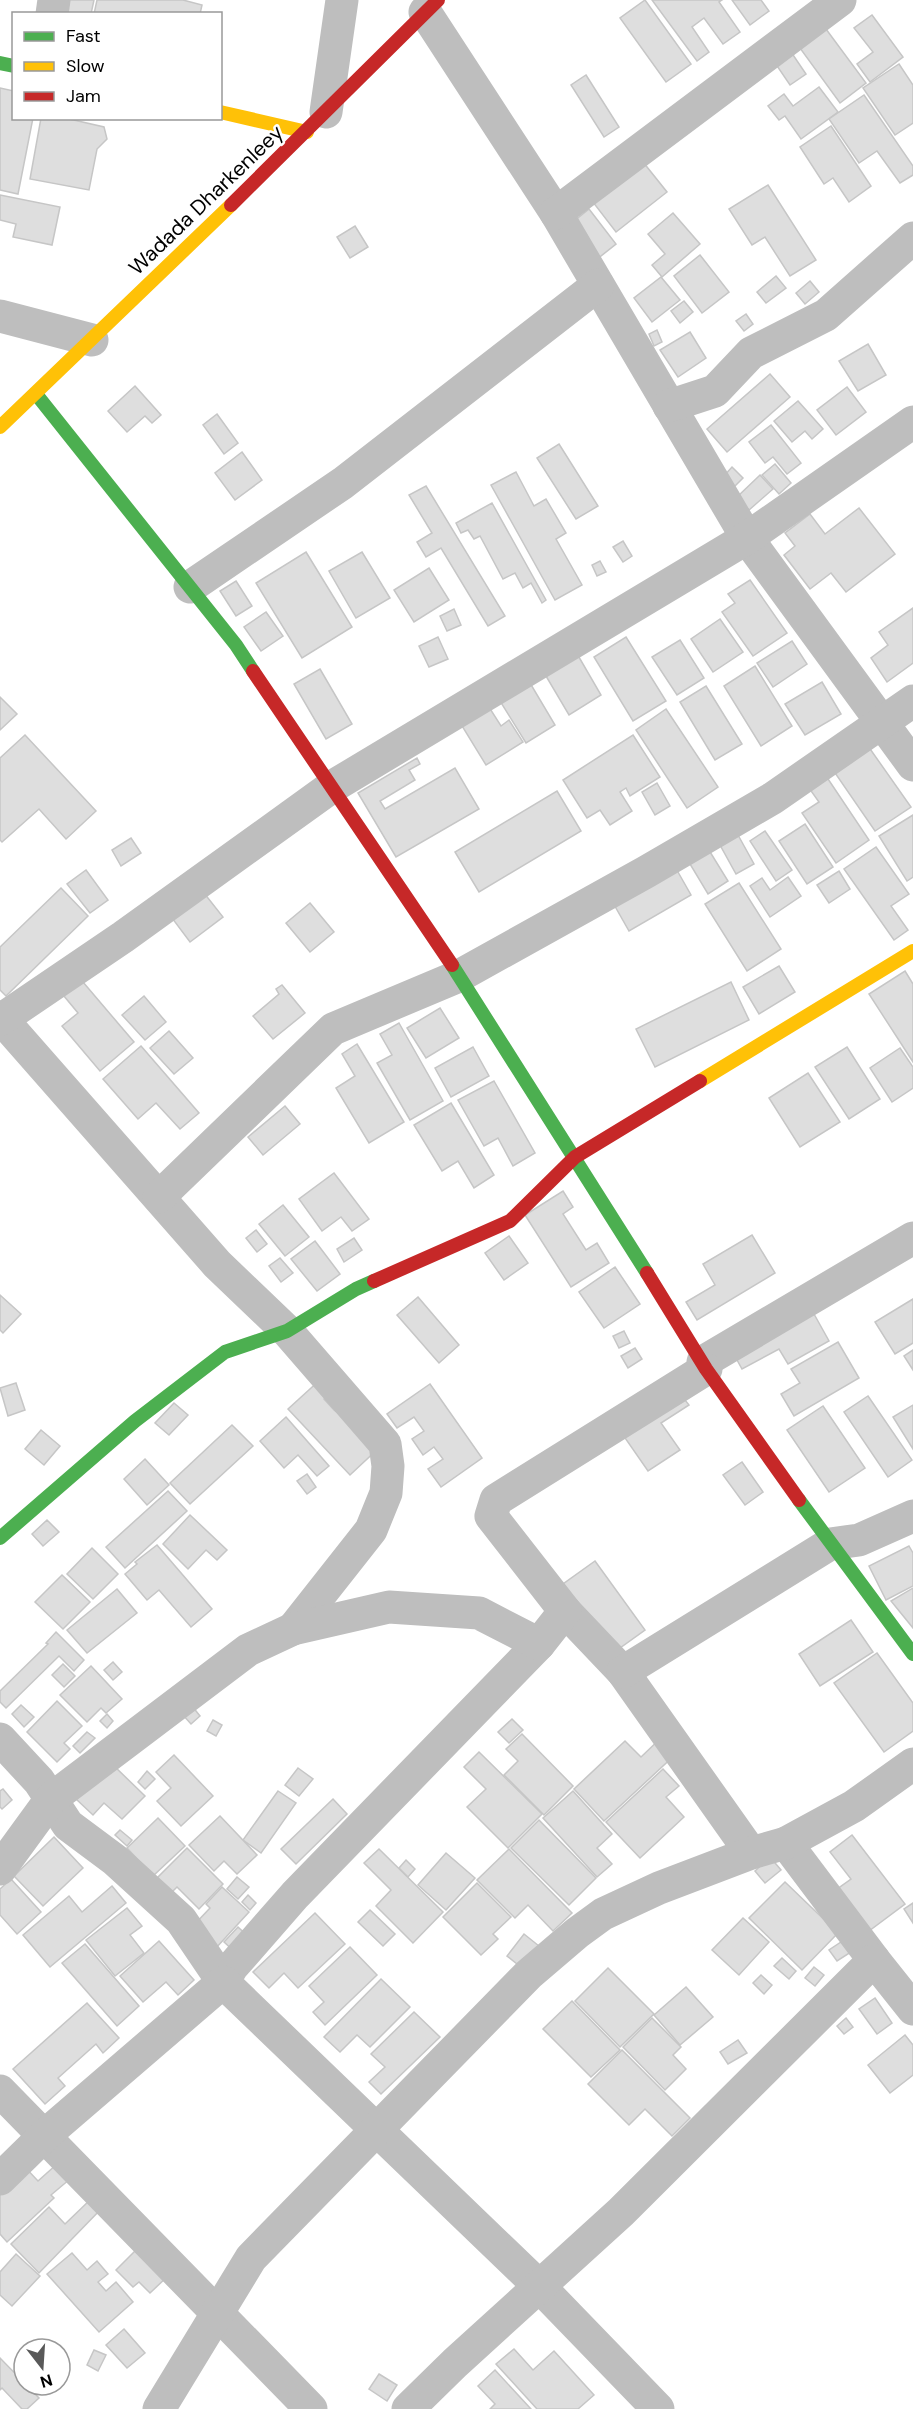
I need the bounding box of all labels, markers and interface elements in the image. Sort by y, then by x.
legend [12,12,222,120]
text: Fast [66,24,101,48]
text: Slow [66,54,105,78]
text: Jam [66,84,101,108]
street label: Wadada Dharkenleey [123,119,290,281]
north arrow [12,2337,72,2397]
text: N [38,2369,55,2393]

